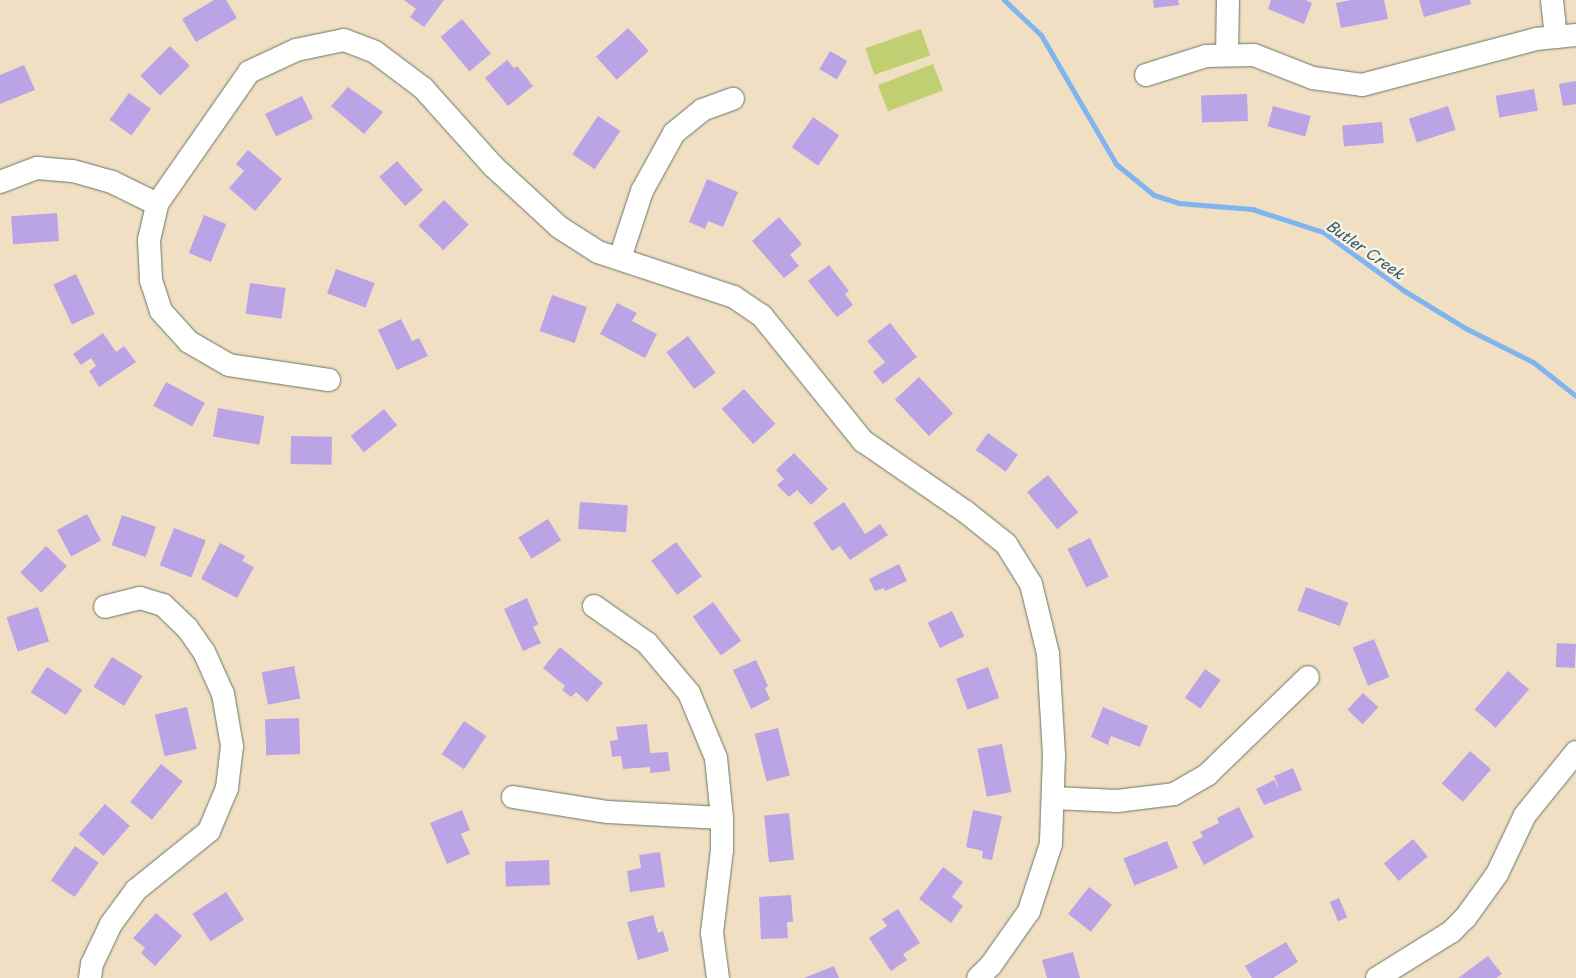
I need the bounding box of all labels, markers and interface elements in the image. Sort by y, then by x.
water label: Butler Creek [1323,215,1409,283]

